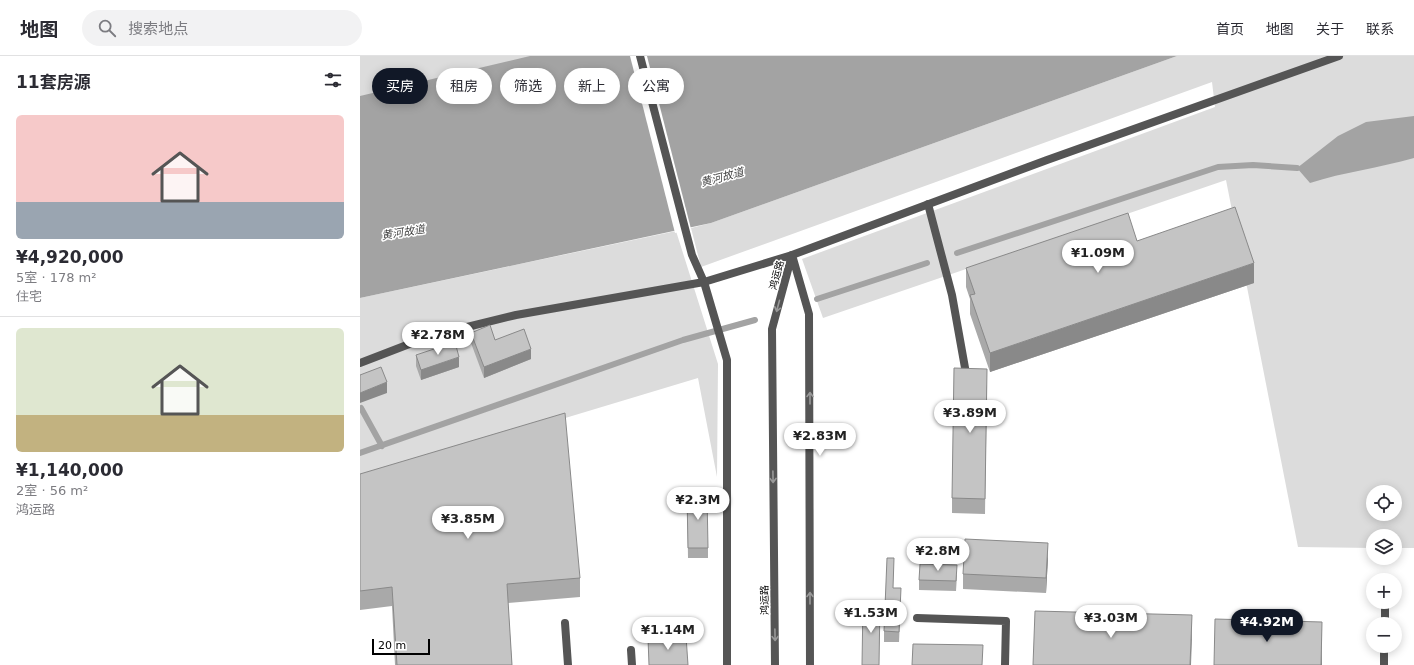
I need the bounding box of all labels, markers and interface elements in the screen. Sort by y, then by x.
search box [82,10,362,46]
icon: search [96,17,118,39]
text: 地图 [20,18,58,40]
text: 搜索地点 [128,20,188,38]
text: 首页 [1216,21,1244,37]
text: 地图 [1266,21,1294,37]
text: 关于 [1316,21,1344,37]
text: 联系 [1366,21,1394,37]
chip: 买房 [372,68,428,104]
chip: 租房 [436,68,492,104]
chip: 筛选 [500,68,556,104]
chip: 新上 [564,68,620,104]
chip: 公寓 [628,68,684,104]
icon: filters [322,69,344,91]
text: 11套房源 [16,72,91,92]
icon: home [144,141,216,213]
water label: 黄河故道 [699,165,747,189]
water label: 黄河故道 [380,222,428,242]
pin: ¥1.09M [1065,240,1131,274]
text: ¥1.09M [1071,245,1125,260]
text: ¥4,920,000 [16,247,124,267]
street label: 鸿运路 [767,259,786,291]
text: 5室 · 178 m² [16,270,97,285]
text: 住宅 [16,289,42,304]
one-way arrow [774,299,781,312]
pin: ¥2.78M [405,322,471,356]
text: ¥2.78M [411,327,465,342]
icon: home [144,354,216,426]
one-way arrow [806,392,814,405]
pin: ¥3.89M [937,400,1003,434]
text: ¥3.89M [943,405,997,420]
pin: ¥2.83M [787,423,853,457]
text: ¥2.83M [793,428,847,443]
text: ¥1,140,000 [16,460,124,480]
one-way arrow [769,470,777,483]
text: 2室 · 56 m² [16,483,88,498]
map controls [1366,485,1402,653]
button: locate [1366,485,1402,521]
pin: ¥2.3M [670,487,726,521]
text: ¥2.3M [675,492,721,507]
text: 鸿运路 [16,502,55,517]
pin: ¥3.85M [435,506,501,540]
text: ¥3.85M [441,511,495,526]
button: layers [1366,529,1402,565]
pin: ¥2.8M [910,538,966,572]
text: ¥2.8M [915,543,961,558]
button: + [1366,573,1402,609]
street label: 鸿运路 [759,585,770,615]
one-way arrow [806,592,814,605]
pin: ¥1.53M [838,600,904,634]
text: ¥1.53M [844,605,898,620]
pin: ¥3.03M [1078,605,1144,639]
pin: ¥4.92M [1234,609,1300,643]
text: ¥3.03M [1084,610,1138,625]
text: ¥4.92M [1240,614,1294,629]
pin: ¥1.14M [635,617,701,651]
button: − [1366,617,1402,653]
text: ¥1.14M [641,622,695,637]
one-way arrow [771,628,779,641]
scale bar [372,637,430,656]
text: 20 m [378,639,406,652]

